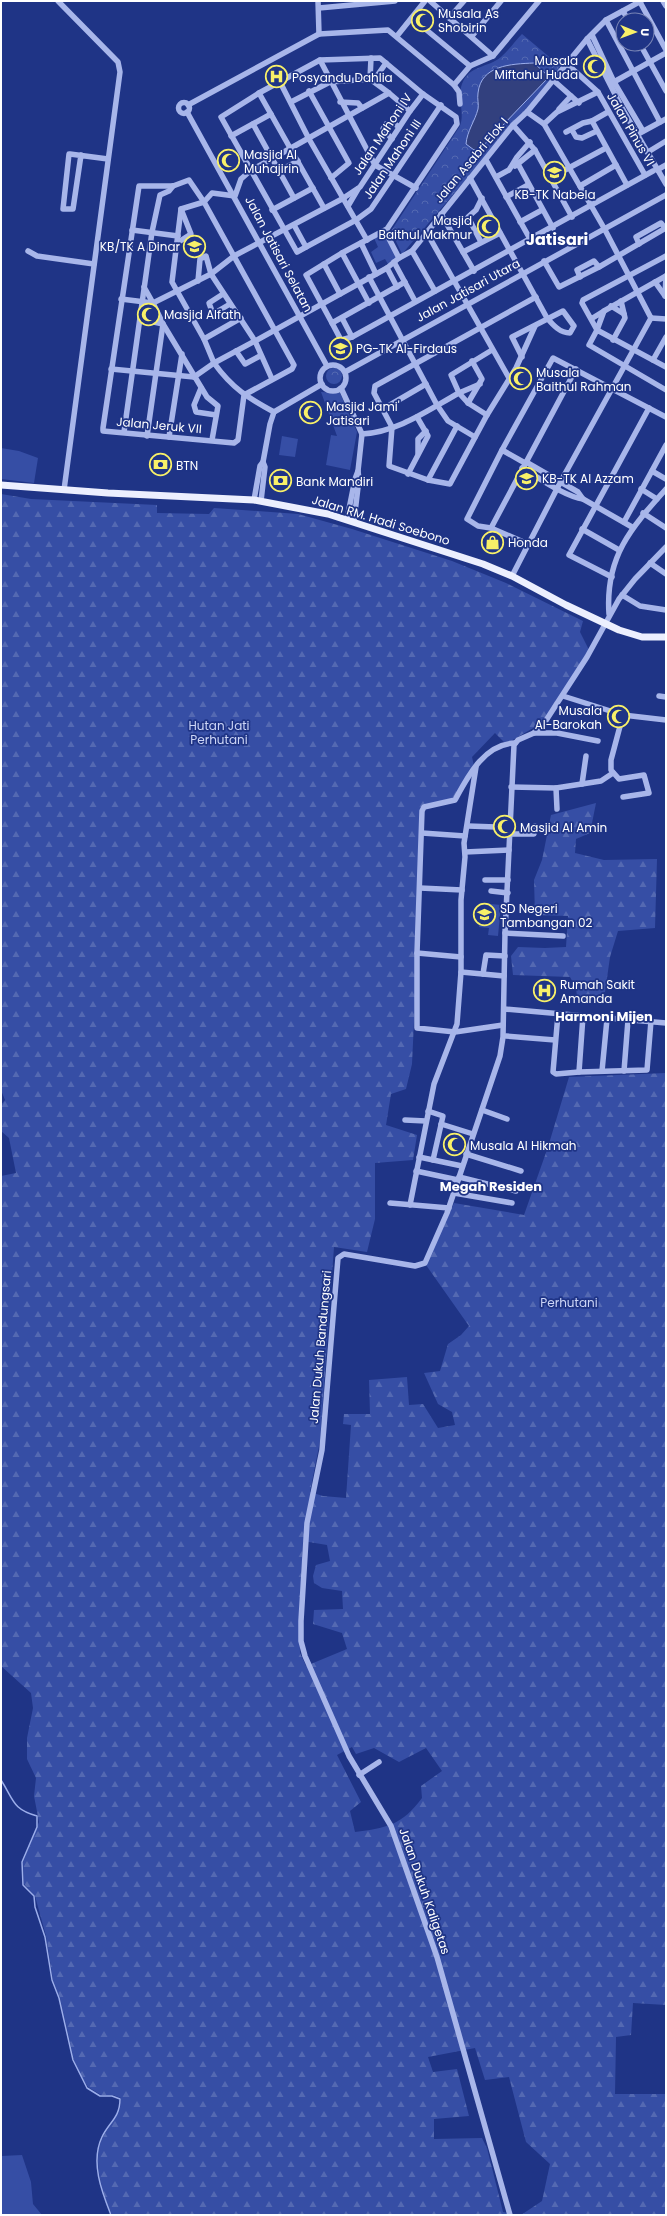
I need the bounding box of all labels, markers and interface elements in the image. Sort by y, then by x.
place label: Musala As Shobirin [438,5,499,36]
mosque icon: Musala As Shobirin [410,7,436,33]
north arrow [615,12,655,52]
text: U [637,28,653,36]
place label: Musala Miftahul Huda [495,52,578,83]
mosque icon: Musala Miftahul Huda [581,54,607,80]
hospital icon: Posyandu Dahlia [264,64,290,90]
place label: Posyandu Dahlia [292,69,393,86]
street label: Jalan Pinus VI [603,89,659,169]
street label: Jalan Mahoni IV [348,90,416,178]
street label: Jalan Asabri Elok I [430,114,512,206]
street label: Jalan Mahoni III [359,116,425,202]
place label: Masjid Al Muhajirin [244,146,299,177]
mosque icon: Masjid Al Muhajirin [216,148,242,174]
school or university icon: KB-TK Nabela [542,160,568,186]
place label: KB-TK Nabela [514,186,596,203]
street label: Jalan Jatisari Selatan [241,193,317,315]
place label: Masjid Baithul Makmur [379,212,473,243]
mosque icon: Masjid Baithul Makmur [475,214,501,240]
district label: Jatisari [526,228,588,251]
school or university icon: KB/TK A Dinar [182,233,208,259]
place label: KB/TK A Dinar [100,238,181,255]
street label: Jalan Jatisari Utara [413,254,523,326]
mosque icon: Masjid Alfath [136,301,162,327]
place label: Masjid Alfath [164,306,241,323]
school or university icon: PG-TK Al-Firdaus [328,335,354,361]
place label: PG-TK Al-Firdaus [356,340,457,357]
place label: Musala Baithul Rahman [536,364,632,395]
mosque icon: Musala Baithul Rahman [507,366,533,392]
place label: Masjid Jami' Jatisari [326,398,400,429]
mosque icon: Masjid Jami' Jatisari [298,400,324,426]
street label: Jalan Jeruk VII [116,413,203,437]
bank icon: BTN [147,452,173,478]
place label: BTN [176,457,198,474]
school or university icon: KB-TK Al Azzam [514,465,540,491]
bank icon: Bank Mandiri [268,468,294,494]
place label: KB-TK Al Azzam [542,470,634,487]
place label: Bank Mandiri [296,473,373,490]
street label: Jalan RM. Hadi Soebono [310,491,453,549]
shop icon: Honda [480,529,506,555]
place label: Honda [508,534,548,551]
place label: Musala Al-Barokah [535,702,602,733]
mosque icon: Musala Al-Barokah [605,704,631,730]
park label: Hutan Jati Perhutani [188,717,250,748]
mosque icon: Masjid Al Amin [491,814,517,840]
place label: Masjid Al Amin [520,819,607,836]
place label: SD Negeri Tambangan 02 [500,900,593,931]
school or university icon: SD Negeri Tambangan 02 [471,902,497,928]
place label: Rumah Sakit Amanda [560,976,635,1007]
hospital icon: Rumah Sakit Amanda [532,978,558,1004]
district label: Harmoni Mijen [555,1007,653,1026]
mosque icon: Musala Al Hikmah [441,1132,467,1158]
place label: Musala Al Hikmah [470,1137,577,1154]
district label: Megah Residen [440,1177,542,1196]
street label: Jalan Dukuh Bandungsari [305,1270,335,1424]
park label: Perhutani [540,1294,598,1311]
street label: Jalan Dukuh Kaligetas [395,1825,455,1957]

